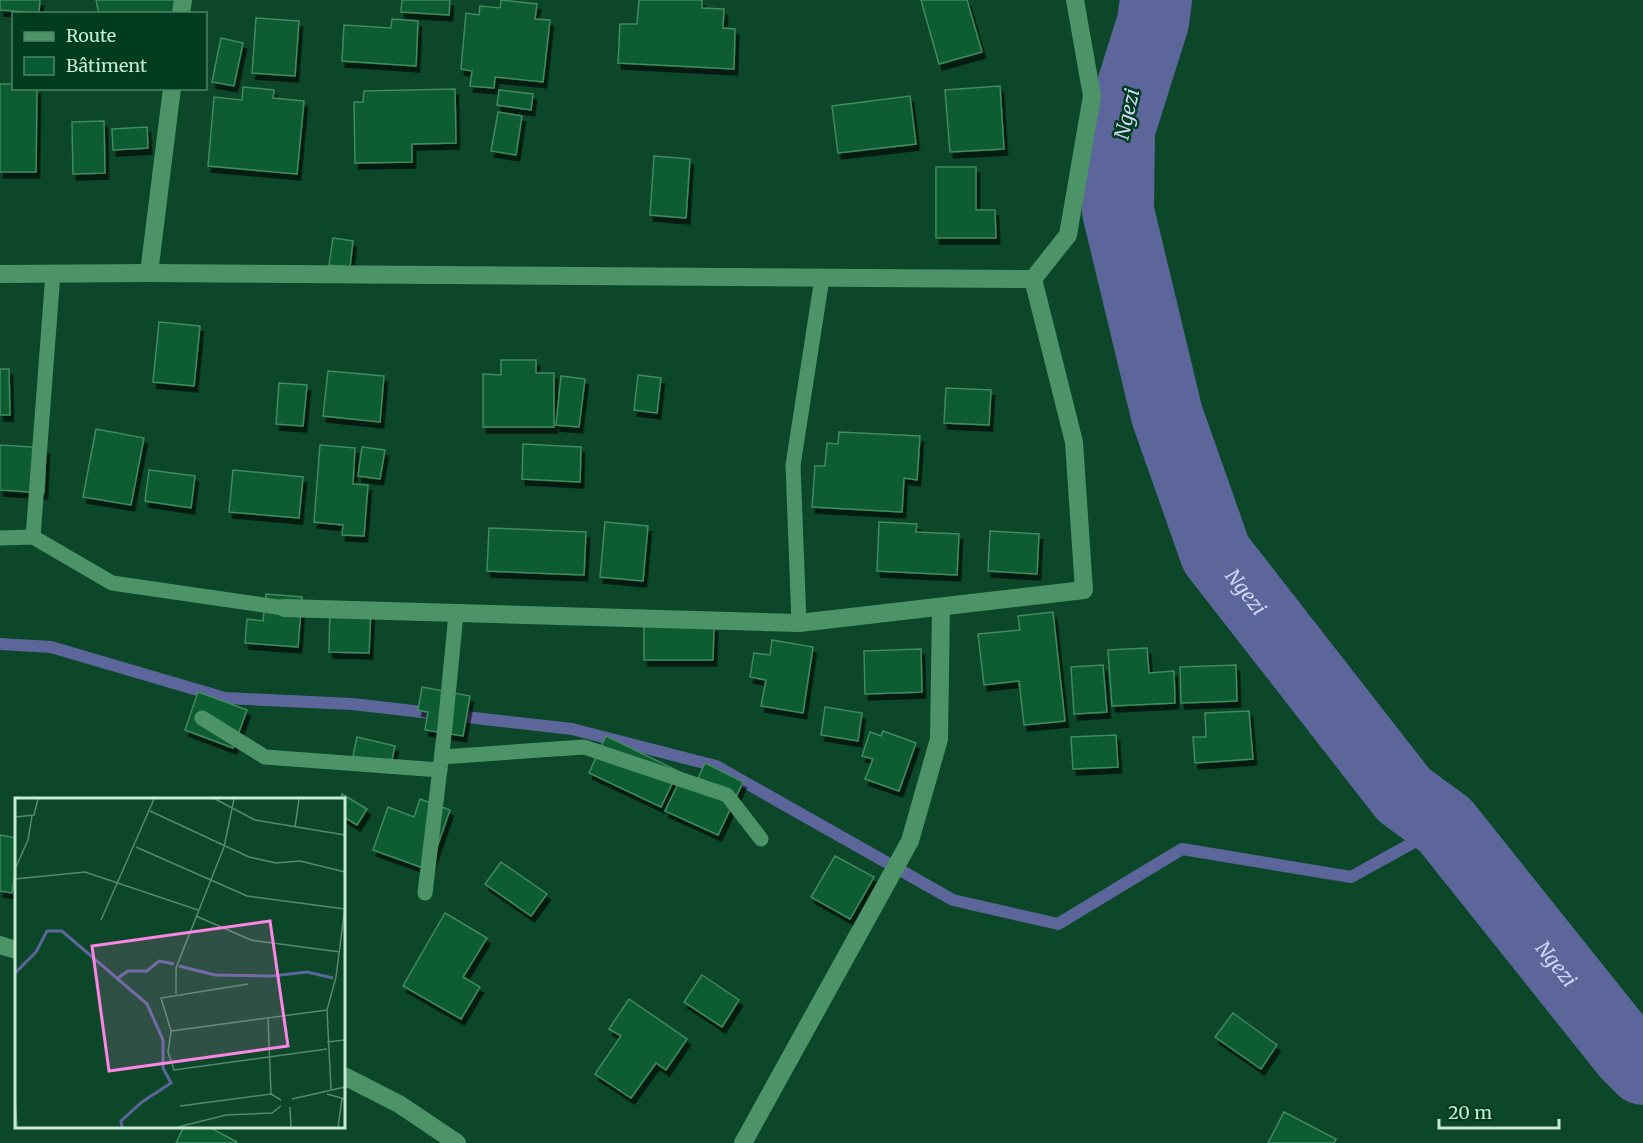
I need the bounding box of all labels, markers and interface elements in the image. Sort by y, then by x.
legend [12,12,207,90]
text: Route [66,24,116,47]
text: Bâtiment [66,54,147,77]
water label: Ngezi [1109,86,1145,142]
water label: Ngezi [1220,564,1272,620]
inset map [15,798,345,1128]
water label: Ngezi [1531,936,1582,992]
scale bar [1439,1092,1559,1130]
text: 20 m [1448,1101,1492,1124]

